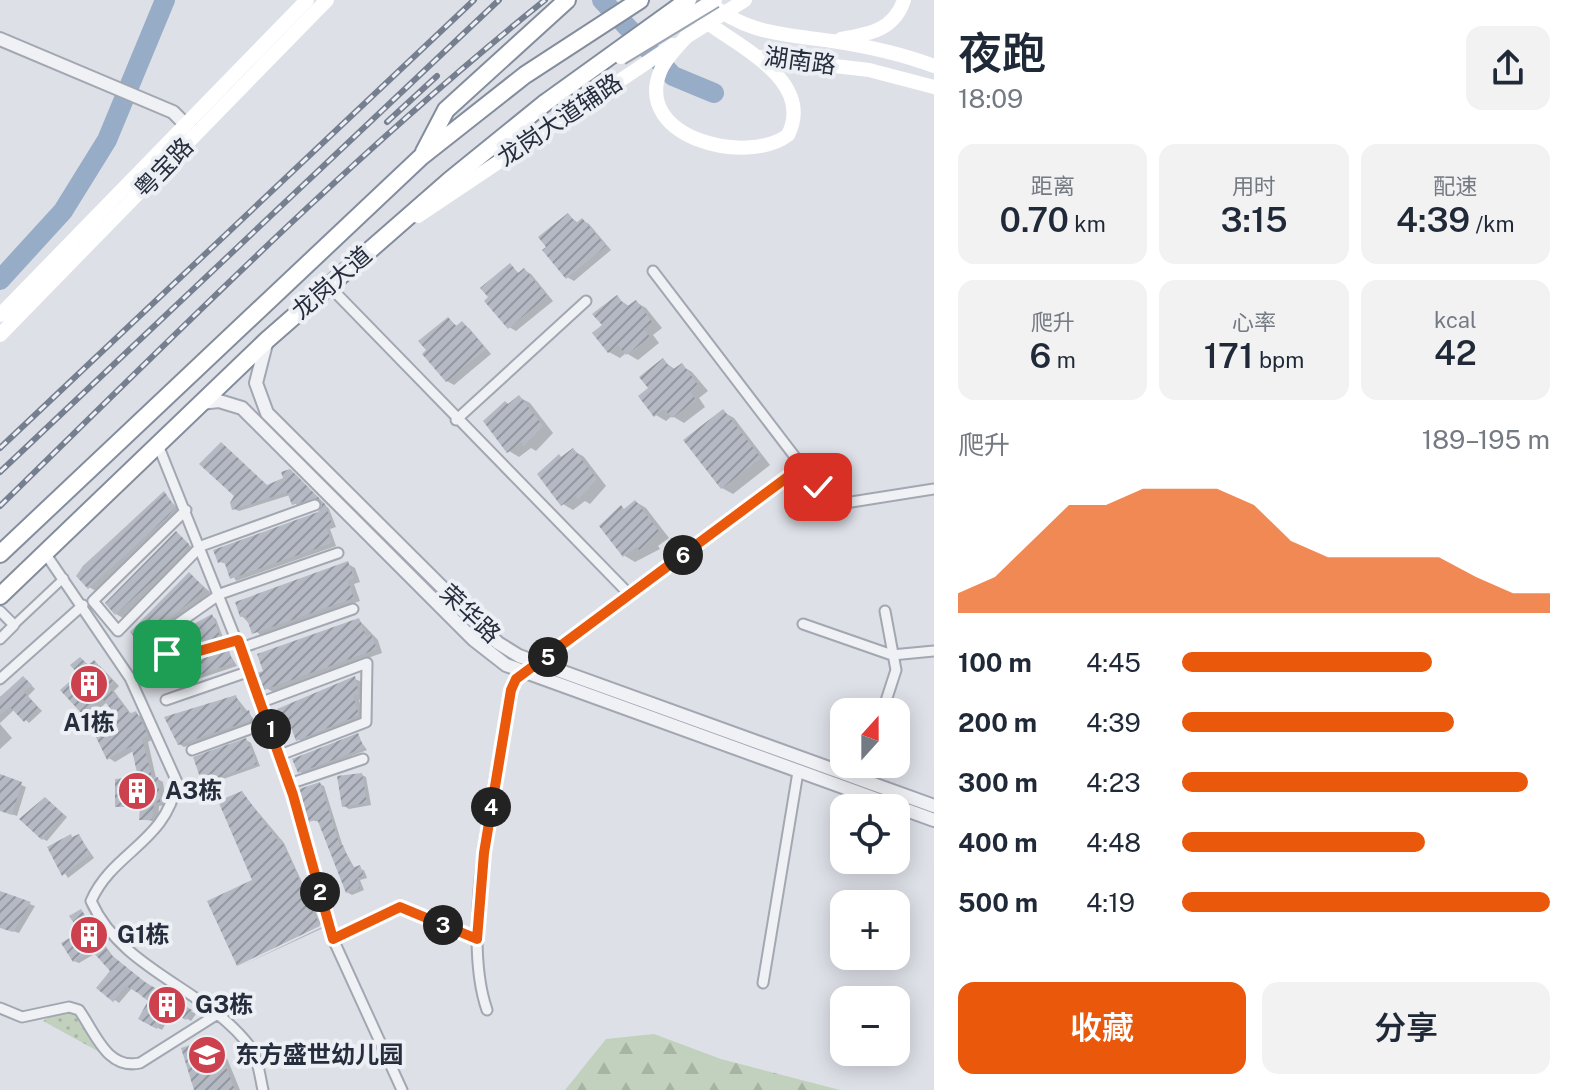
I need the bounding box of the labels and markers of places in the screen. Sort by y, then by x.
pin [784,453,852,521]
pin: 6 [663,535,703,575]
pin [133,620,201,688]
pin: 5 [528,637,568,677]
building icon: A1栋 [68,663,110,705]
place label: A1栋 [63,708,115,736]
pin: 1 [251,709,291,749]
building icon: A3栋 [116,770,158,812]
place label: A3栋 [165,776,222,804]
pin: 4 [471,787,511,827]
pin: 2 [300,872,340,912]
pin: 3 [423,905,463,945]
building icon: G1栋 [68,914,110,956]
place label: G1栋 [117,920,170,948]
building icon: G3栋 [146,984,188,1026]
place label: G3栋 [195,990,253,1018]
school or university icon: 东方盛世幼儿园 [186,1034,228,1076]
place label: 东方盛世幼儿园 [235,1040,403,1068]

